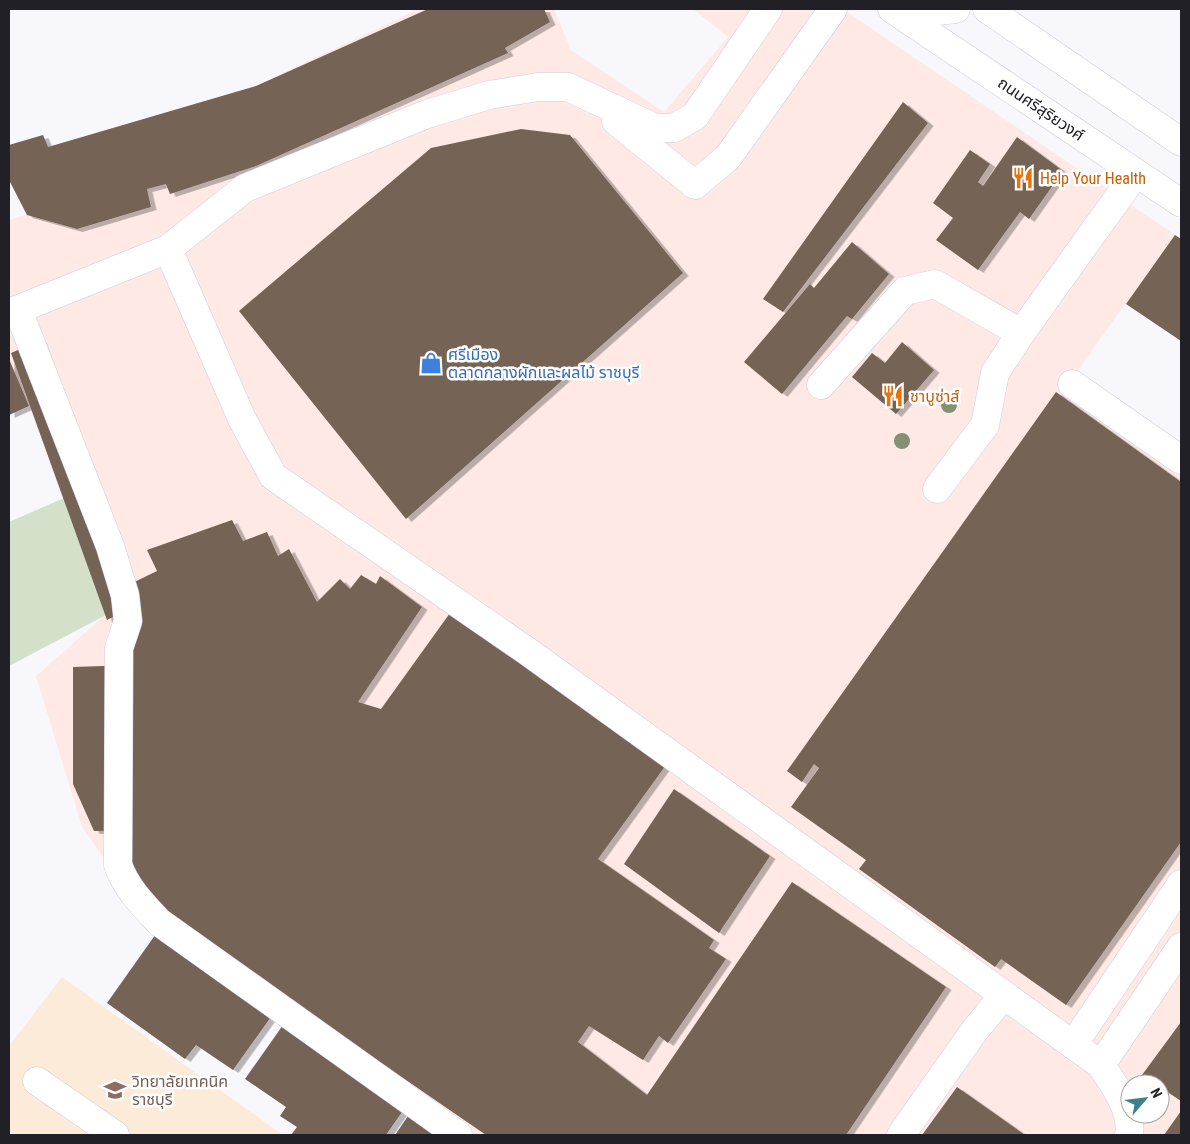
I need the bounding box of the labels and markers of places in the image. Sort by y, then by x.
restaurant icon: Help Your Health [1010,165,1036,191]
place label: Help Your Health [1040,169,1146,188]
place label: ศรีเมือง ตลาดกลางผักและผลไม้ ราชบุรี [448,345,640,382]
shop icon: ศรีเมือง ตลาดกลางผักและผลไม้ ราชบุรี [418,350,444,376]
restaurant icon: ชาบูซ่าส์ [880,383,906,409]
place label: ชาบูซ่าส์ [910,387,960,406]
place label: วิทยาลัยเทคนิค ราชบุรี [131,1072,228,1109]
school or university icon: วิทยาลัยเทคนิค ราชบุรี [102,1077,128,1103]

